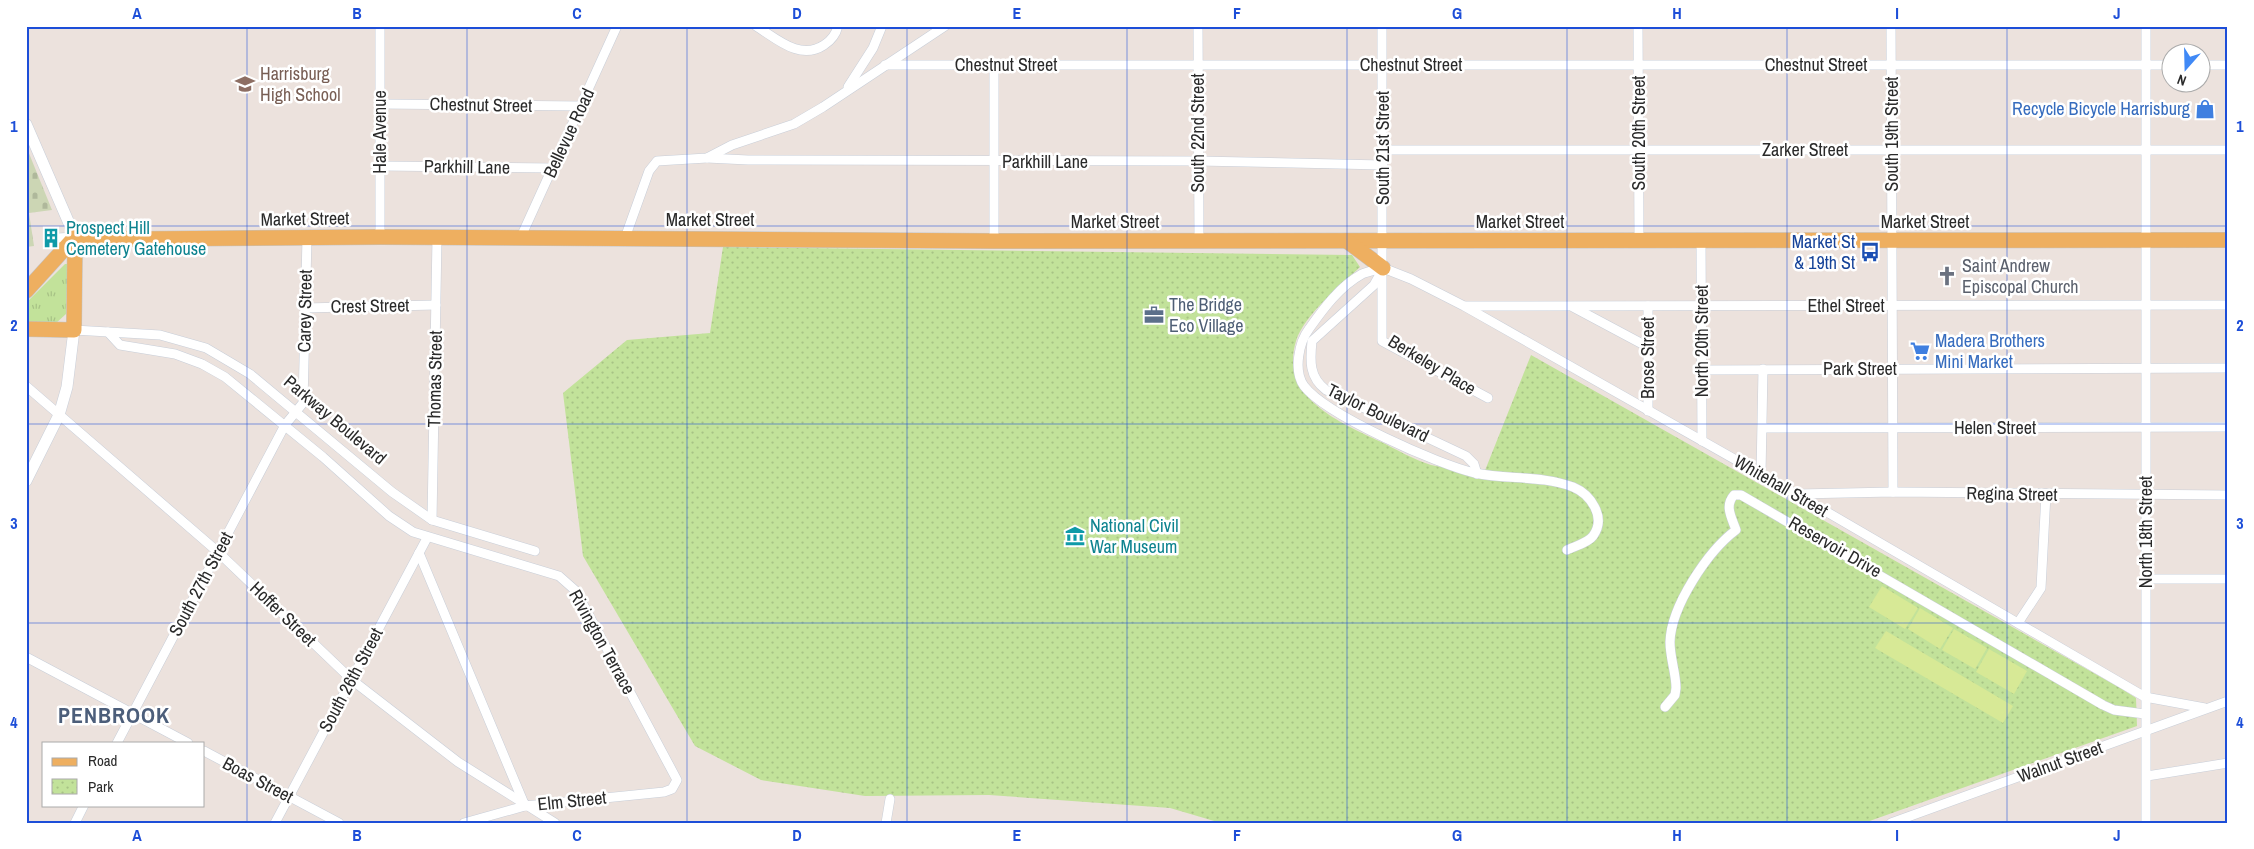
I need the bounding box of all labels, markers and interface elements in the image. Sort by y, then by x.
text: A [132,2,142,24]
text: B [352,2,362,24]
text: C [572,2,582,24]
text: D [792,2,802,24]
text: E [1013,2,1022,24]
text: F [1233,2,1241,24]
text: G [1452,2,1462,24]
text: H [1672,2,1682,24]
text: I [1895,2,1899,24]
text: J [2113,2,2121,24]
north arrow [2162,42,2212,92]
street label: Chestnut Street [955,52,1057,77]
street label: Chestnut Street [1360,52,1462,77]
street label: Chestnut Street [1765,52,1867,77]
place label: Harrisburg High School [260,61,340,107]
text: N [2175,70,2189,90]
school or university icon: Harrisburg High School [234,73,256,95]
street label: South 22nd Street [1185,74,1210,193]
street label: South 20th Street [1626,76,1651,190]
street label: South 19th Street [1879,77,1904,191]
street label: Bellevue Road [537,84,600,182]
street label: Hale Avenue [367,90,392,174]
street label: Chestnut Street [430,91,533,118]
street label: South 21st Street [1370,91,1395,205]
place label: Recycle Bicycle Harrisburg [2012,96,2191,121]
shop icon: Recycle Bicycle Harrisburg [2194,98,2216,120]
text: 1 [10,115,18,137]
text: 1 [2236,115,2244,137]
street label: Zarker Street [1762,137,1848,162]
street label: Parkhill Lane [1002,149,1088,174]
street label: Parkhill Lane [424,153,510,180]
street label: Market Street [260,205,350,232]
street label: Market Street [666,207,754,232]
street label: Market Street [1071,209,1159,234]
street label: Market Street [1476,209,1564,234]
street label: Market Street [1881,209,1969,234]
place label: Prospect Hill Cemetery Gatehouse [66,215,206,261]
building icon: Prospect Hill Cemetery Gatehouse [40,227,62,249]
place label: Market St & 19th St [1792,229,1855,275]
bus stop icon: Market St & 19th St [1859,241,1881,263]
place label: Saint Andrew Episcopal Church [1962,253,2079,299]
church icon: Saint Andrew Episcopal Church [1936,265,1958,287]
street label: Carey Street [291,269,318,353]
street label: North 20th Street [1689,285,1714,397]
street label: Crest Street [330,292,410,319]
place label: The Bridge Eco Village [1169,292,1243,338]
street label: Ethel Street [1807,293,1885,318]
office icon: The Bridge Eco Village [1143,304,1165,326]
text: 2 [10,314,18,336]
text: 2 [2236,314,2244,336]
street label: Brose Street [1635,317,1660,399]
place label: Madera Brothers Mini Market [1935,328,2045,374]
street label: Berkeley Place [1384,329,1481,401]
street label: Thomas Street [421,330,448,428]
supermarket icon: Madera Brothers Mini Market [1909,340,1931,362]
street label: Park Street [1823,356,1897,381]
street label: Parkway Boulevard [279,369,392,470]
street label: Taylor Boulevard [1323,377,1433,448]
street label: Helen Street [1954,415,2036,440]
street label: Whitehall Street [1730,448,1833,523]
street label: North 18th Street [2133,476,2158,588]
street label: Regina Street [1966,480,2058,507]
street label: Reservoir Drive [1784,510,1886,583]
text: 3 [10,512,18,534]
text: 3 [2236,512,2244,534]
place label: National Civil War Museum [1090,513,1179,559]
museum icon: National Civil War Museum [1064,525,1086,547]
street label: South 27th Street [163,527,239,640]
street label: Hoffer Street [245,576,322,652]
street label: Rivington Terrace [563,585,642,699]
street label: South 26th Street [313,623,389,736]
district label: PENBROOK [58,700,170,730]
text: 4 [10,711,18,733]
text: 4 [2236,711,2244,733]
street label: Walnut Street [2014,735,2106,788]
legend [42,742,205,806]
text: Road [88,750,117,771]
street label: Boas Street [218,750,298,809]
text: Park [88,776,114,797]
street label: Elm Street [536,784,608,817]
text: A [132,824,142,846]
text: B [352,824,362,846]
text: C [572,824,582,846]
text: D [792,824,802,846]
text: E [1013,824,1022,846]
text: F [1233,824,1241,846]
text: G [1452,824,1462,846]
text: H [1672,824,1682,846]
text: I [1895,824,1899,846]
text: J [2113,824,2121,846]

